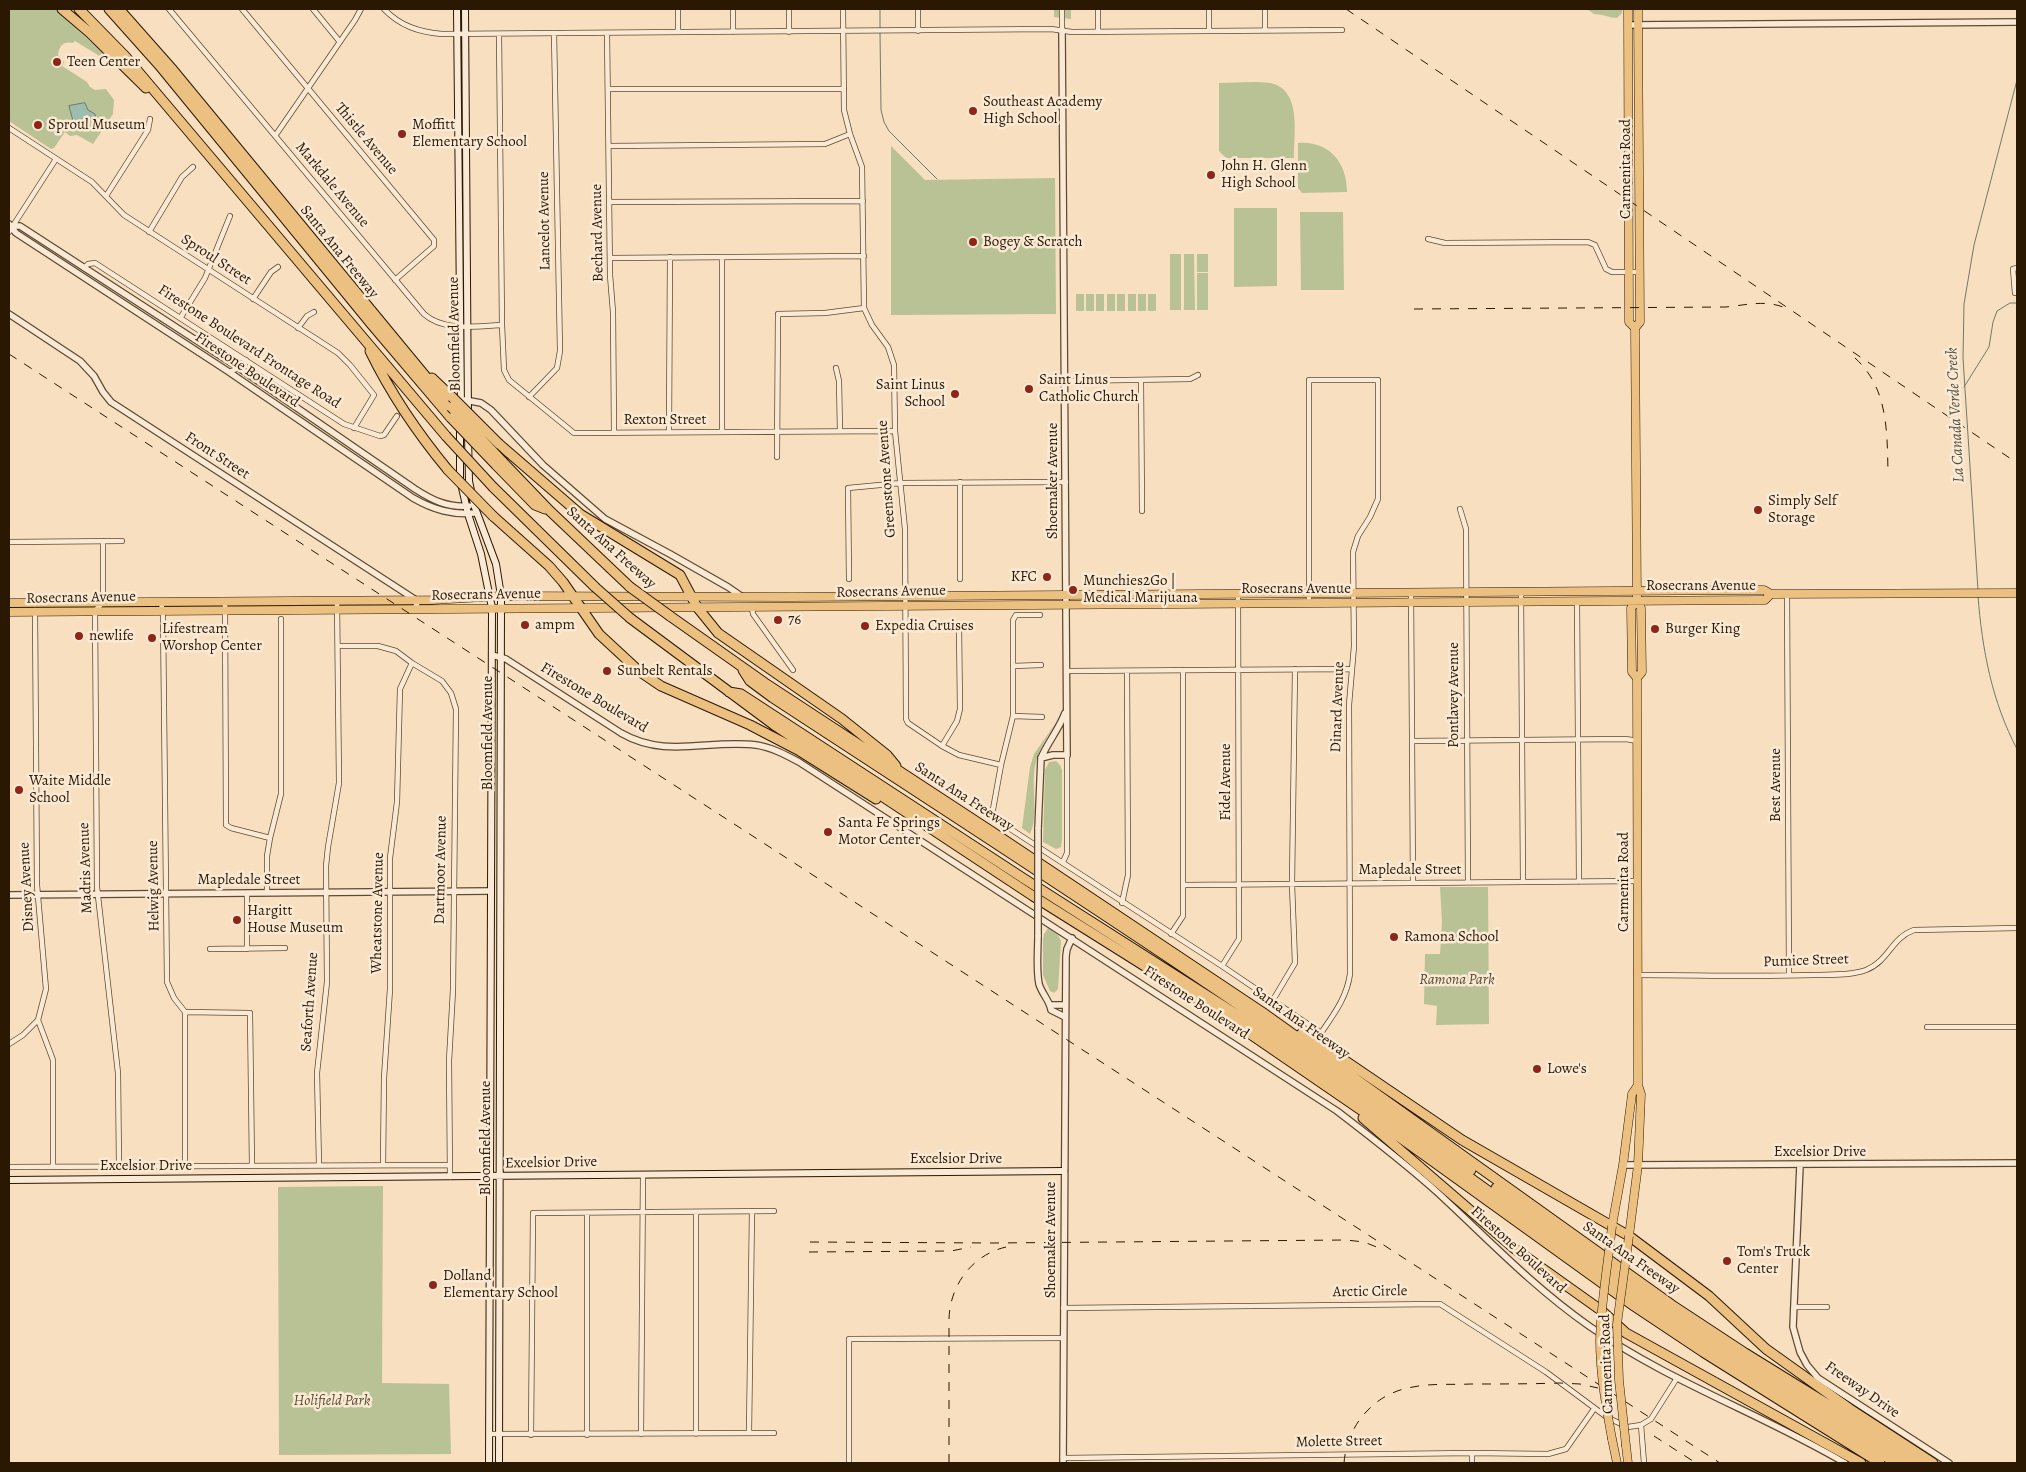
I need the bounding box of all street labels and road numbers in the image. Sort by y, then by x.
street label: Thistle Avenue [331,99,401,179]
street label: Carmenita Road [1617,119,1635,219]
street label: Markdale Avenue [291,139,373,231]
street label: Lancelot Avenue [535,171,555,271]
street label: Bechard Avenue [588,184,608,282]
street label: Santa Ana Freeway [296,202,382,302]
street label: Sproul Street [177,231,255,289]
street label: Bloomfield Avenue [445,276,465,392]
street label: Firestone Boulevard Frontage Road [154,281,344,413]
street label: Firestone Boulevard [191,328,303,412]
street label: Rexton Street [624,411,706,429]
street label: Greenstone Avenue [874,420,900,538]
street label: Shoemaker Avenue [1044,423,1062,539]
street label: Front Street [181,428,253,484]
street label: Santa Ana Freeway [562,503,660,593]
street label: Rosecrans Avenue [1646,577,1756,595]
street label: Rosecrans Avenue [1241,580,1351,598]
street label: Rosecrans Avenue [836,582,946,602]
street label: Rosecrans Avenue [431,585,541,605]
street label: Rosecrans Avenue [26,588,136,608]
street label: Pontlavey Avenue [1445,642,1463,748]
street label: Firestone Boulevard [537,659,651,737]
street label: Dinard Avenue [1327,661,1349,753]
street label: Bloomfield Avenue [479,676,497,790]
street label: Fidel Avenue [1217,743,1235,821]
street label: Best Avenue [1767,748,1785,822]
street label: Santa Ana Freeway [911,758,1017,836]
street label: Dartmoor Avenue [431,815,451,925]
street label: Madris Avenue [75,822,97,914]
street label: Carmenita Road [1615,832,1633,932]
street label: Helwig Avenue [144,840,164,932]
street label: Disney Avenue [16,842,38,932]
street label: Wheatstone Avenue [368,852,388,974]
street label: Mapledale Street [1358,861,1462,879]
street label: Mapledale Street [197,871,301,889]
street label: Pumice Street [1763,951,1849,971]
street label: Seaforth Avenue [298,952,322,1052]
street label: Firestone Boulevard [1140,962,1252,1044]
street label: Santa Ana Freeway [1249,983,1353,1063]
street label: Bloomfield Avenue [477,1081,495,1195]
street label: Excelsior Drive [1774,1143,1866,1161]
street label: Excelsior Drive [910,1150,1002,1168]
street label: Excelsior Drive [505,1153,597,1173]
street label: Excelsior Drive [100,1157,192,1175]
street label: Shoemaker Avenue [1042,1182,1060,1298]
street label: Firestone Boulevard [1467,1202,1569,1298]
street label: Santa Ana Freeway [1579,1218,1683,1298]
street label: Arctic Circle [1333,1282,1407,1302]
street label: Carmenita Road [1596,1314,1618,1414]
street label: Freeway Drive [1821,1358,1903,1422]
street label: Molette Street [1295,1432,1383,1452]

